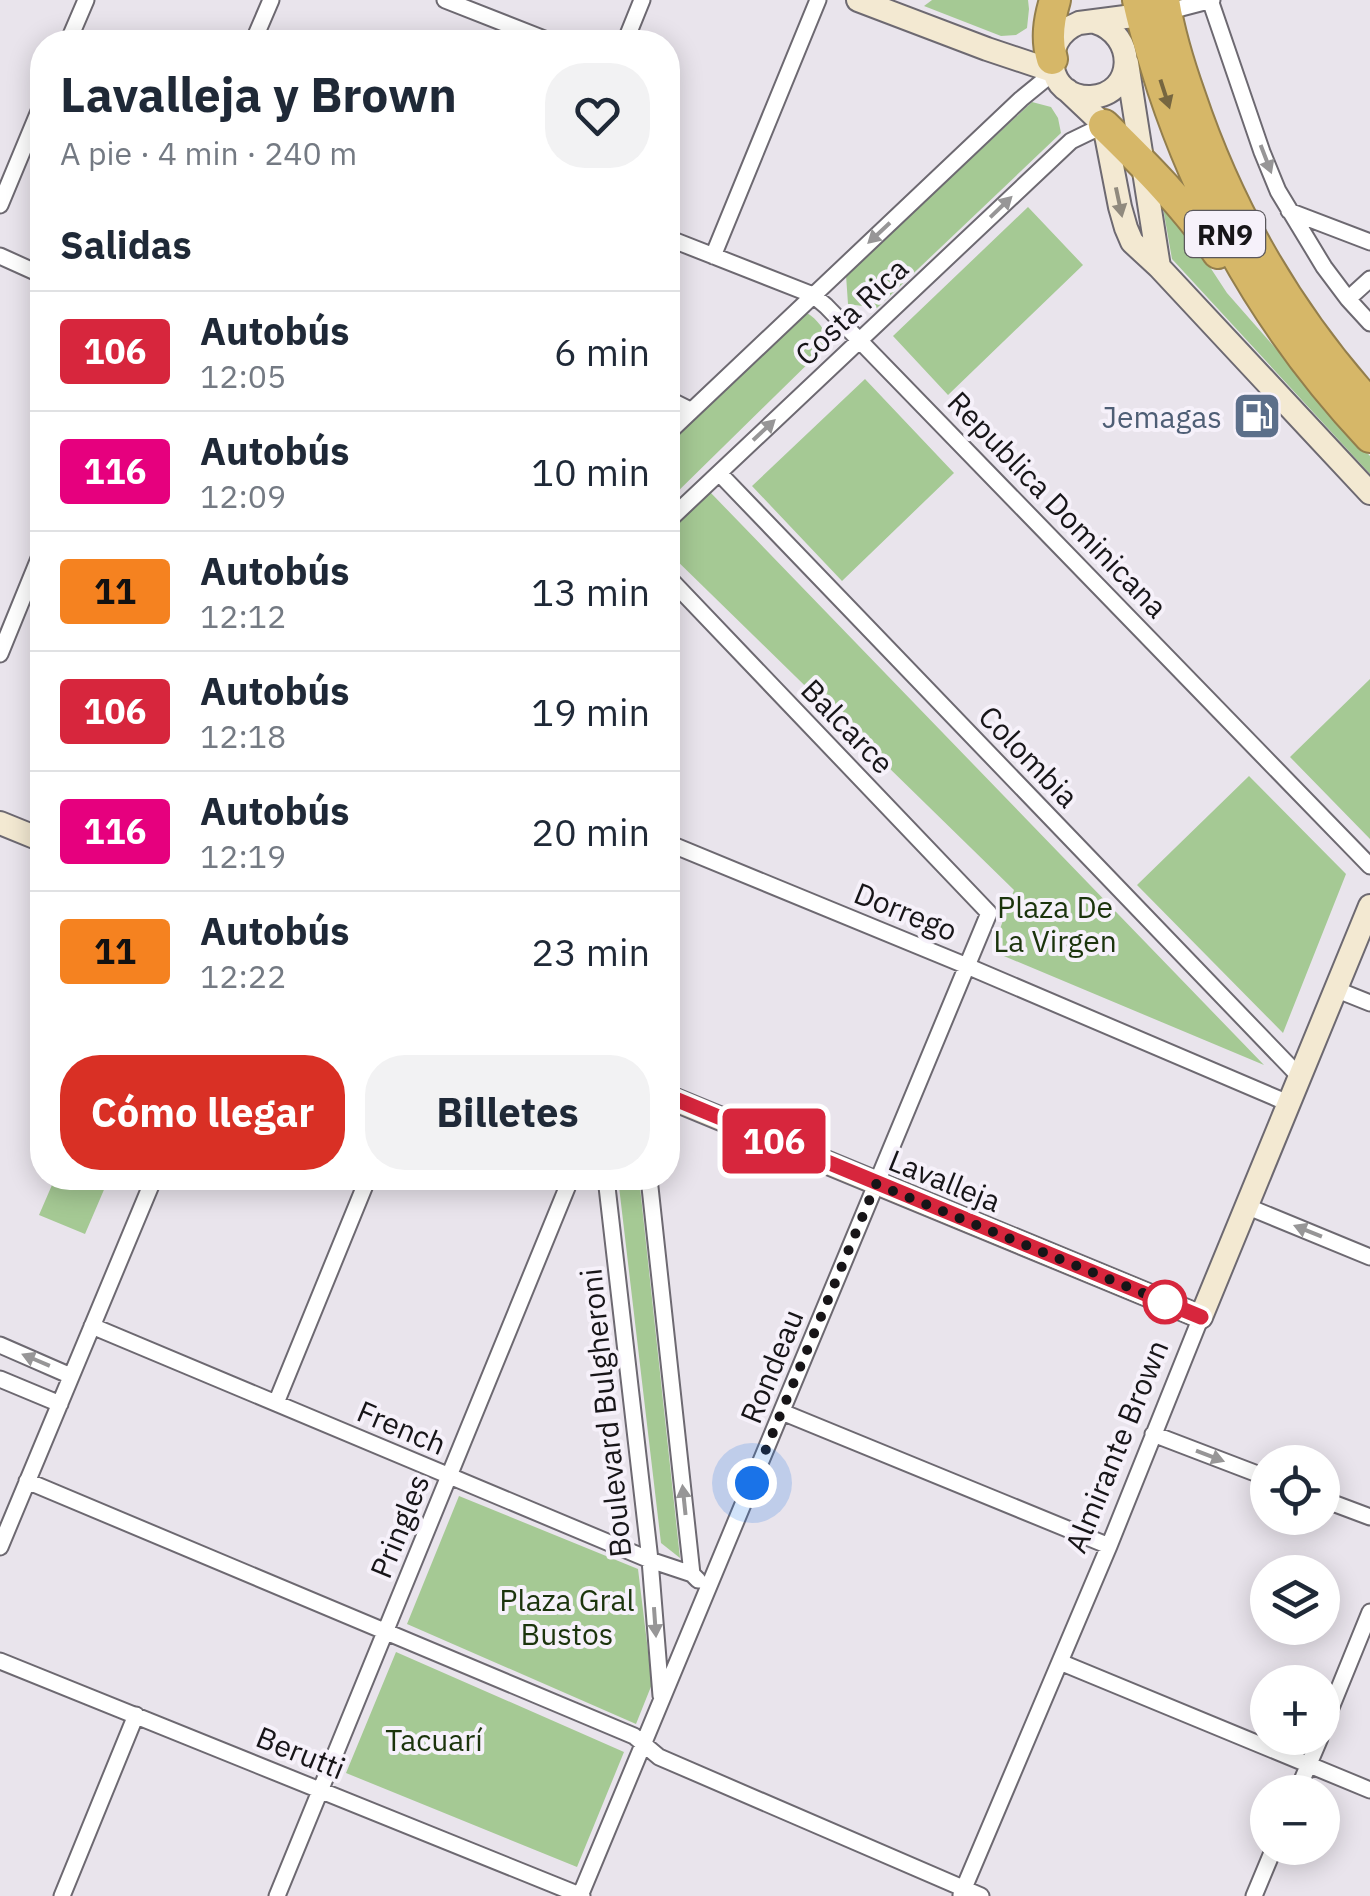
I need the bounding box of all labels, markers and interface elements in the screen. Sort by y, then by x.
text: Lavalleja y Brown [60,63,457,125]
button: heart [545,63,650,168]
one-way arrow [1158,79,1173,109]
text: A pie · 4 min · 240 m [60,132,357,174]
one-way arrow [1258,145,1274,175]
one-way arrow [1112,187,1127,218]
one-way arrow [988,196,1012,219]
road number: RN9 [1185,211,1265,257]
text: Salidas [60,220,192,269]
one-way arrow [867,221,891,244]
street label: Costa Rica [786,249,916,373]
text: Autobús [200,306,349,355]
text: 6 min [554,327,650,376]
text: 106 [83,328,147,374]
text: 12:05 [200,355,286,397]
street label: Republica Dominicana [940,382,1176,626]
fuel station icon: Jemagas [1231,390,1283,442]
place label: Jemagas [1102,397,1222,436]
one-way arrow [752,419,776,442]
text: Autobús [200,426,349,475]
text: 10 min [531,447,650,496]
text: 116 [83,448,147,494]
text: 12:09 [200,475,286,517]
text: Autobús [200,546,349,595]
text: 13 min [531,567,650,616]
text: 11 [94,568,136,614]
text: 12:12 [200,595,286,637]
text: Autobús [200,666,349,715]
street label: Balcarce [793,670,903,782]
text: 19 min [531,687,650,736]
text: 106 [83,688,147,734]
street label: Colombia [971,697,1087,815]
text: 12:18 [200,715,286,757]
text: Autobús [200,786,349,835]
text: 20 min [531,807,650,856]
text: 116 [83,808,147,854]
text: 12:19 [200,835,286,877]
street label: Dorrego [849,873,963,949]
park label: Plaza De La Virgen [993,887,1117,960]
text: Autobús [200,906,349,955]
text: 23 min [531,927,650,976]
text: 11 [94,928,136,974]
text: 12:22 [200,955,286,997]
button: Cómo llegar [60,1055,345,1170]
button: Billetes [365,1055,650,1170]
line badge: 106 [716,1108,832,1174]
text: 106 [742,1118,806,1164]
street label: Lavalleja [883,1140,1007,1220]
one-way arrow [1293,1223,1323,1239]
street label: Boulevard Bulgheroni [570,1267,640,1559]
unlabelled marker [1144,1281,1186,1323]
street label: Rondeau [731,1303,811,1429]
street label: Almirante Brown [1056,1334,1176,1558]
one-way arrow [21,1352,51,1368]
street label: French [352,1391,452,1463]
map controls [1250,1445,1340,1865]
button: locate [1250,1445,1340,1535]
one-way arrow [1196,1449,1226,1464]
your location [727,1458,777,1508]
street label: Pringles [361,1468,437,1584]
one-way arrow [676,1483,692,1515]
button: layers [1250,1555,1340,1645]
park label: Plaza Gral Bustos [499,1580,635,1653]
one-way arrow [647,1607,663,1639]
button: + [1250,1665,1340,1755]
street label: Berutti [251,1717,351,1787]
park label: Tacuarí [385,1720,483,1759]
button: − [1250,1775,1340,1865]

